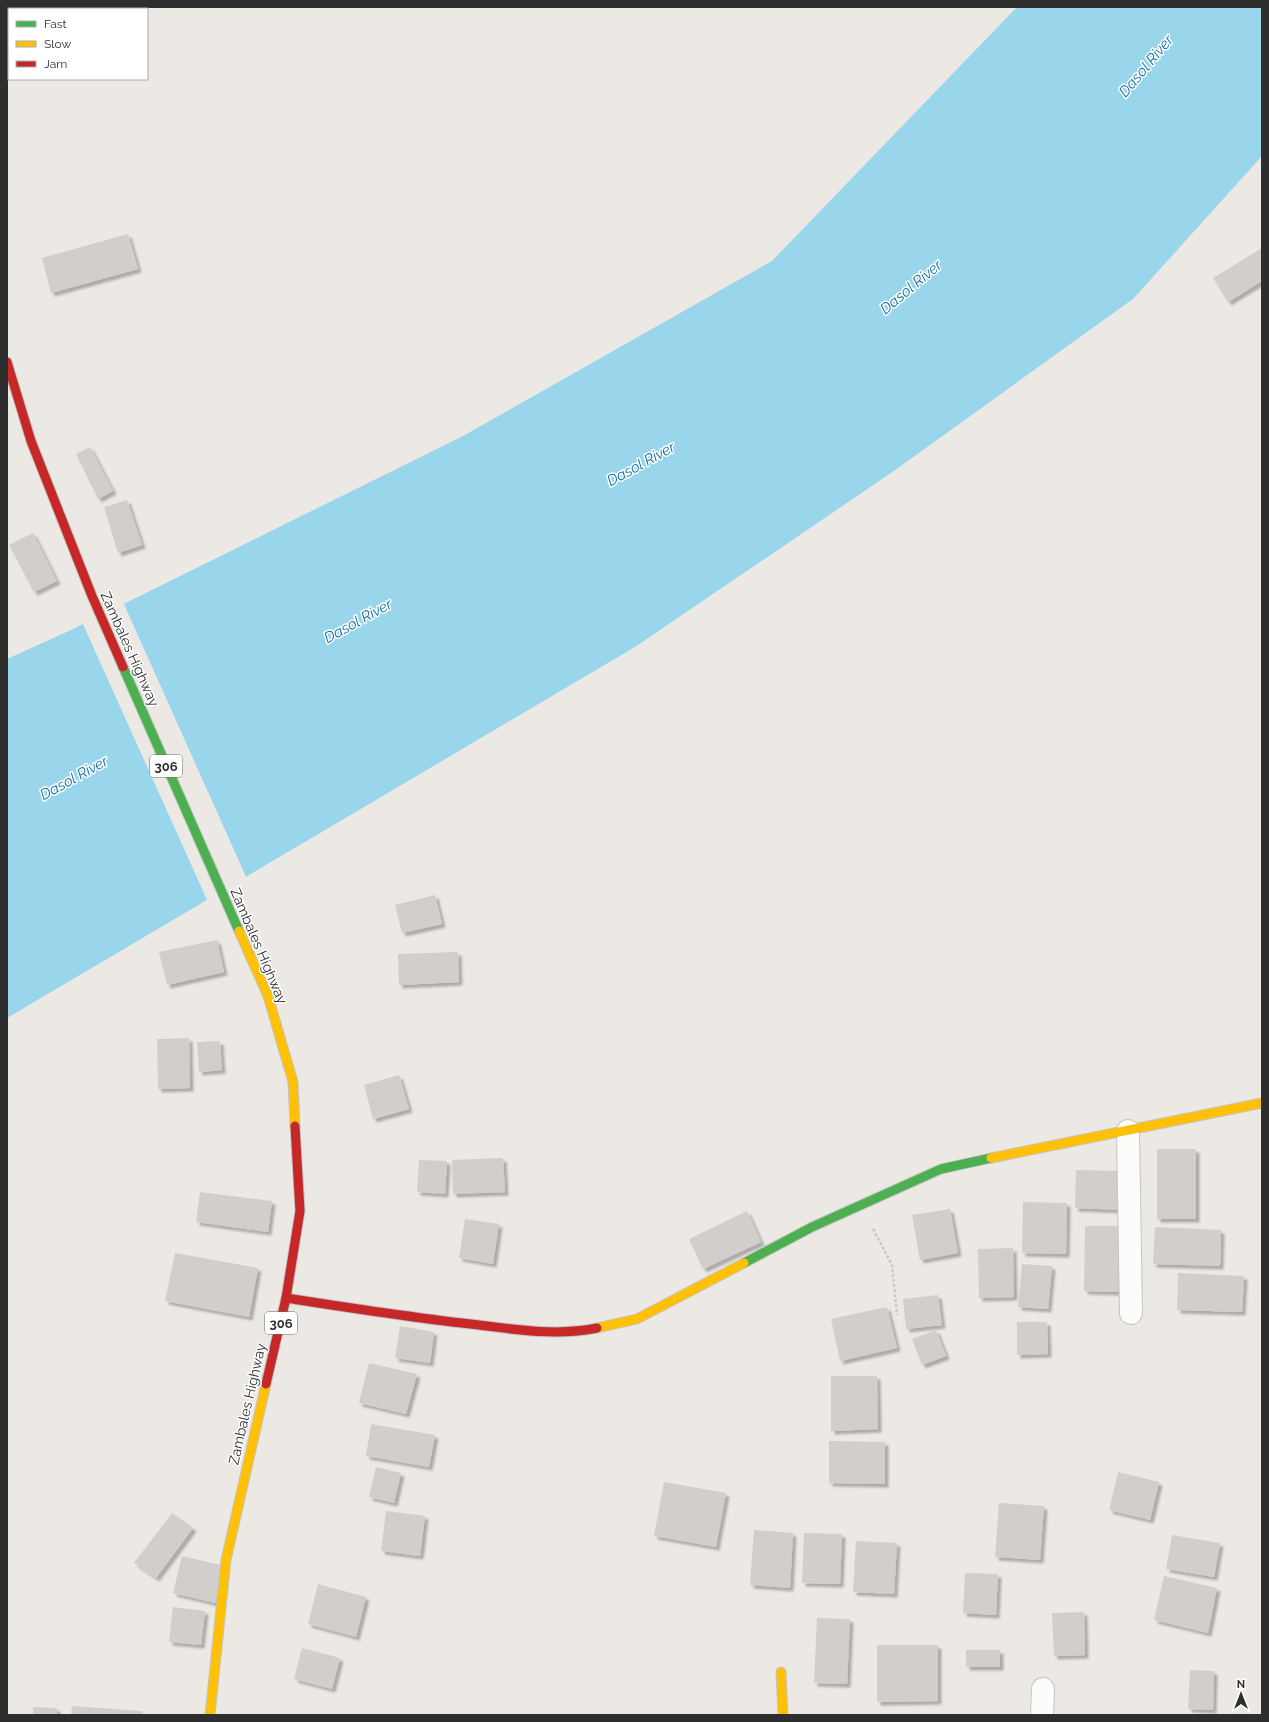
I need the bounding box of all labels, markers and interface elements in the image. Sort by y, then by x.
legend [8,8,148,80]
text: Fast [44,17,67,31]
water label: Dasol River [1115,31,1178,101]
text: Slow [44,37,71,51]
text: Jam [44,57,67,71]
water label: Dasol River [876,255,946,318]
water label: Dasol River [604,437,679,490]
street label: Zambales Highway [97,589,163,709]
water label: Dasol River [321,594,396,647]
water label: Dasol River [37,751,112,804]
road number: 306 [150,755,182,777]
street label: Zambales Highway [227,886,291,1007]
road number: 306 [265,1312,297,1334]
street label: Zambales Highway [225,1341,269,1466]
north arrow [1221,1674,1261,1714]
text: N [1237,1678,1245,1691]

